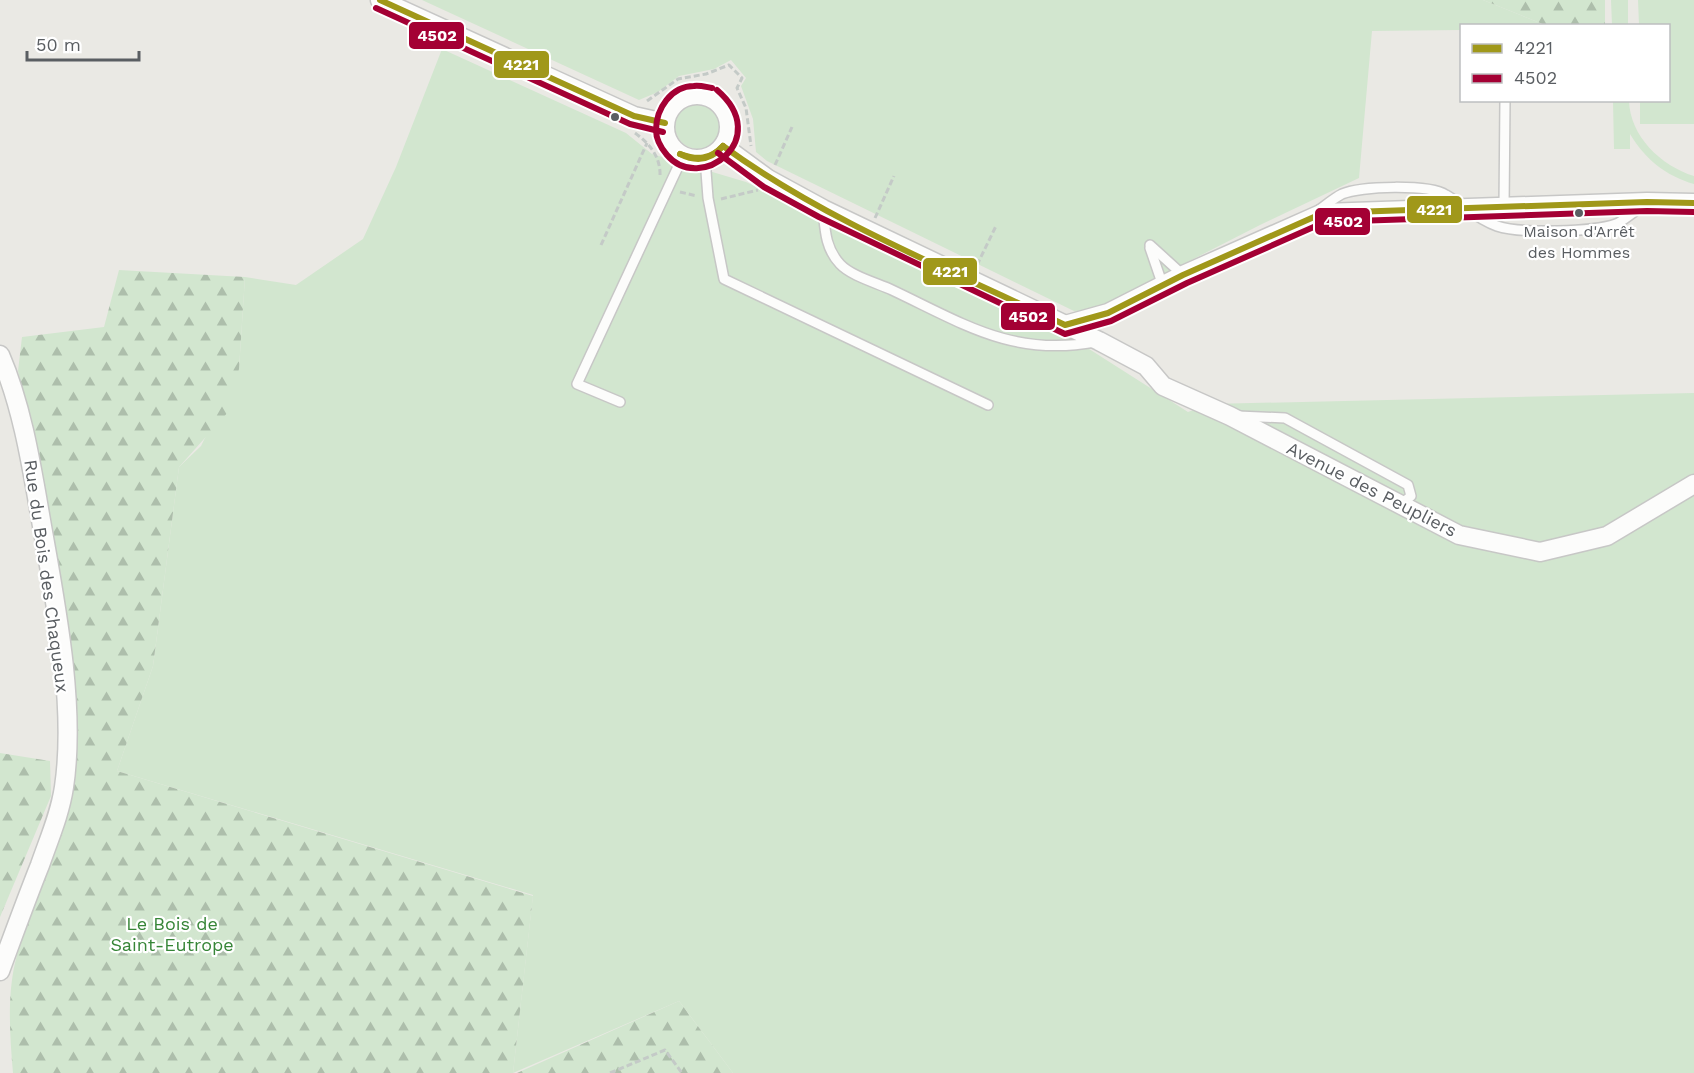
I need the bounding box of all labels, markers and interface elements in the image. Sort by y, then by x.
line badge: 4502 [408,21,465,50]
scale bar [27,24,140,62]
legend [1460,24,1670,102]
text: 4502 [417,26,457,45]
text: 50 m [36,34,81,55]
text: 4221 [1514,37,1553,58]
line badge: 4221 [493,50,550,79]
text: 4221 [503,55,539,74]
text: 4502 [1514,67,1557,88]
unlabelled marker [609,111,621,123]
line badge: 4221 [1406,195,1463,224]
text: 4221 [1416,200,1452,219]
line badge: 4502 [1314,207,1371,236]
marker: Maison d'Arrêt des Hommes [1573,207,1585,219]
text: 4502 [1323,212,1363,231]
place label: Maison d'Arrêt des Hommes [1523,222,1635,262]
line badge: 4221 [922,257,978,286]
text: 4221 [932,262,968,281]
line badge: 4502 [1000,302,1056,331]
text: 4502 [1008,307,1048,326]
street label: Avenue des Peupliers [1284,437,1460,541]
street label: Rue du Bois des Chaqueux [20,458,74,694]
park label: Le Bois de Saint-Eutrope [110,913,234,955]

